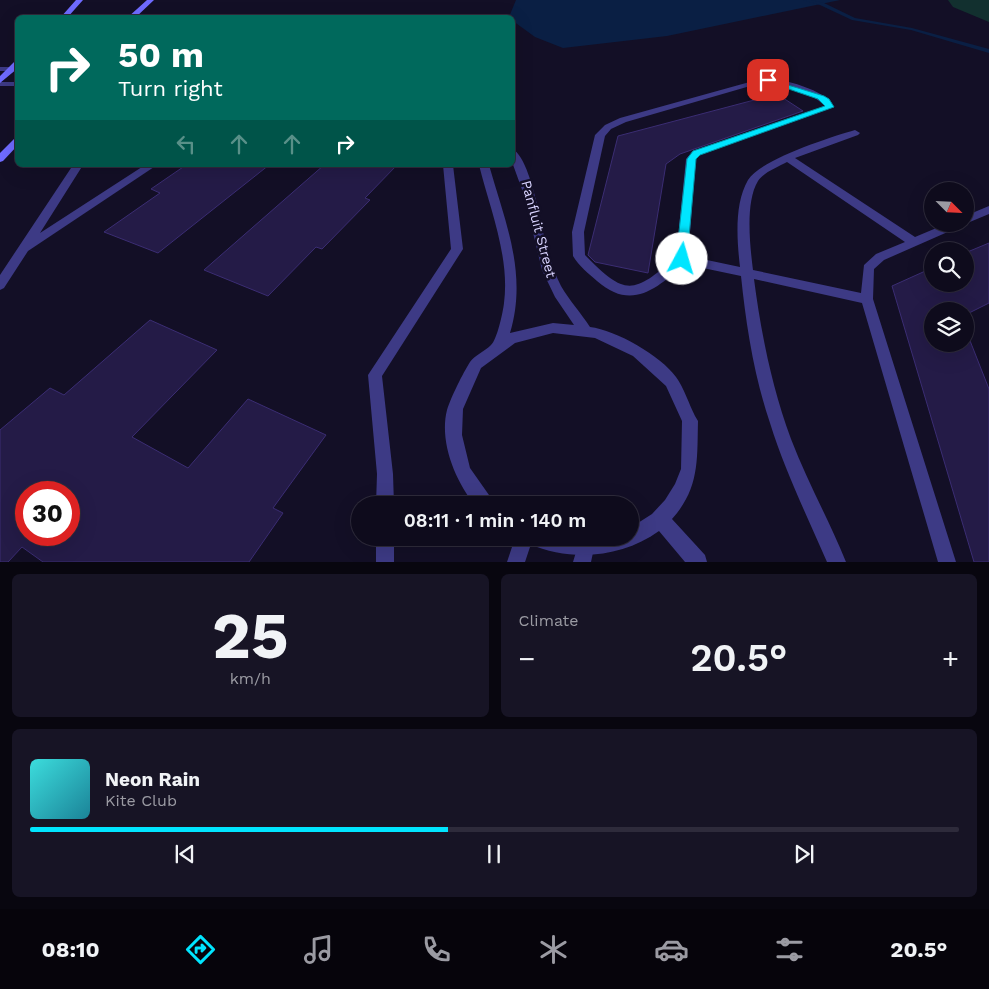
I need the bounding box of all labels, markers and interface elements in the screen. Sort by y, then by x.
text: 50 m [118,34,204,76]
icon: right [35,35,100,100]
pin [747,59,789,101]
icon: arrive [754,66,782,94]
text: Turn right [118,76,223,101]
icon: left [172,130,200,158]
icon: ahead [225,130,253,158]
icon: ahead [278,130,306,158]
icon: right [331,130,359,158]
street label: Panfluit Street [518,179,560,279]
north arrow [924,182,974,232]
map controls [924,182,974,352]
position arrow [655,232,707,284]
button: search [924,242,974,292]
button: layers [924,302,974,352]
speed limit sign: 30 [15,481,80,546]
text: 08:11 · 1 min · 140 m [404,509,586,532]
text: 25 [212,598,289,674]
text: Climate [519,611,579,630]
text: 20.5° [690,636,787,680]
text: − [519,642,535,675]
text: + [942,642,959,675]
text: km/h [230,669,271,688]
text: Neon Rain [105,768,200,791]
text: Kite Club [105,791,177,810]
icon: previous [171,840,199,868]
icon: pause [480,840,508,868]
icon: next [790,840,818,868]
icon: directions [183,932,218,967]
icon: music [301,932,336,967]
icon: phone [419,932,454,967]
icon: climate [536,932,571,967]
icon: car [654,932,689,967]
icon: filters [772,932,807,967]
text: 08:10 [41,937,100,962]
text: 20.5° [890,937,947,962]

